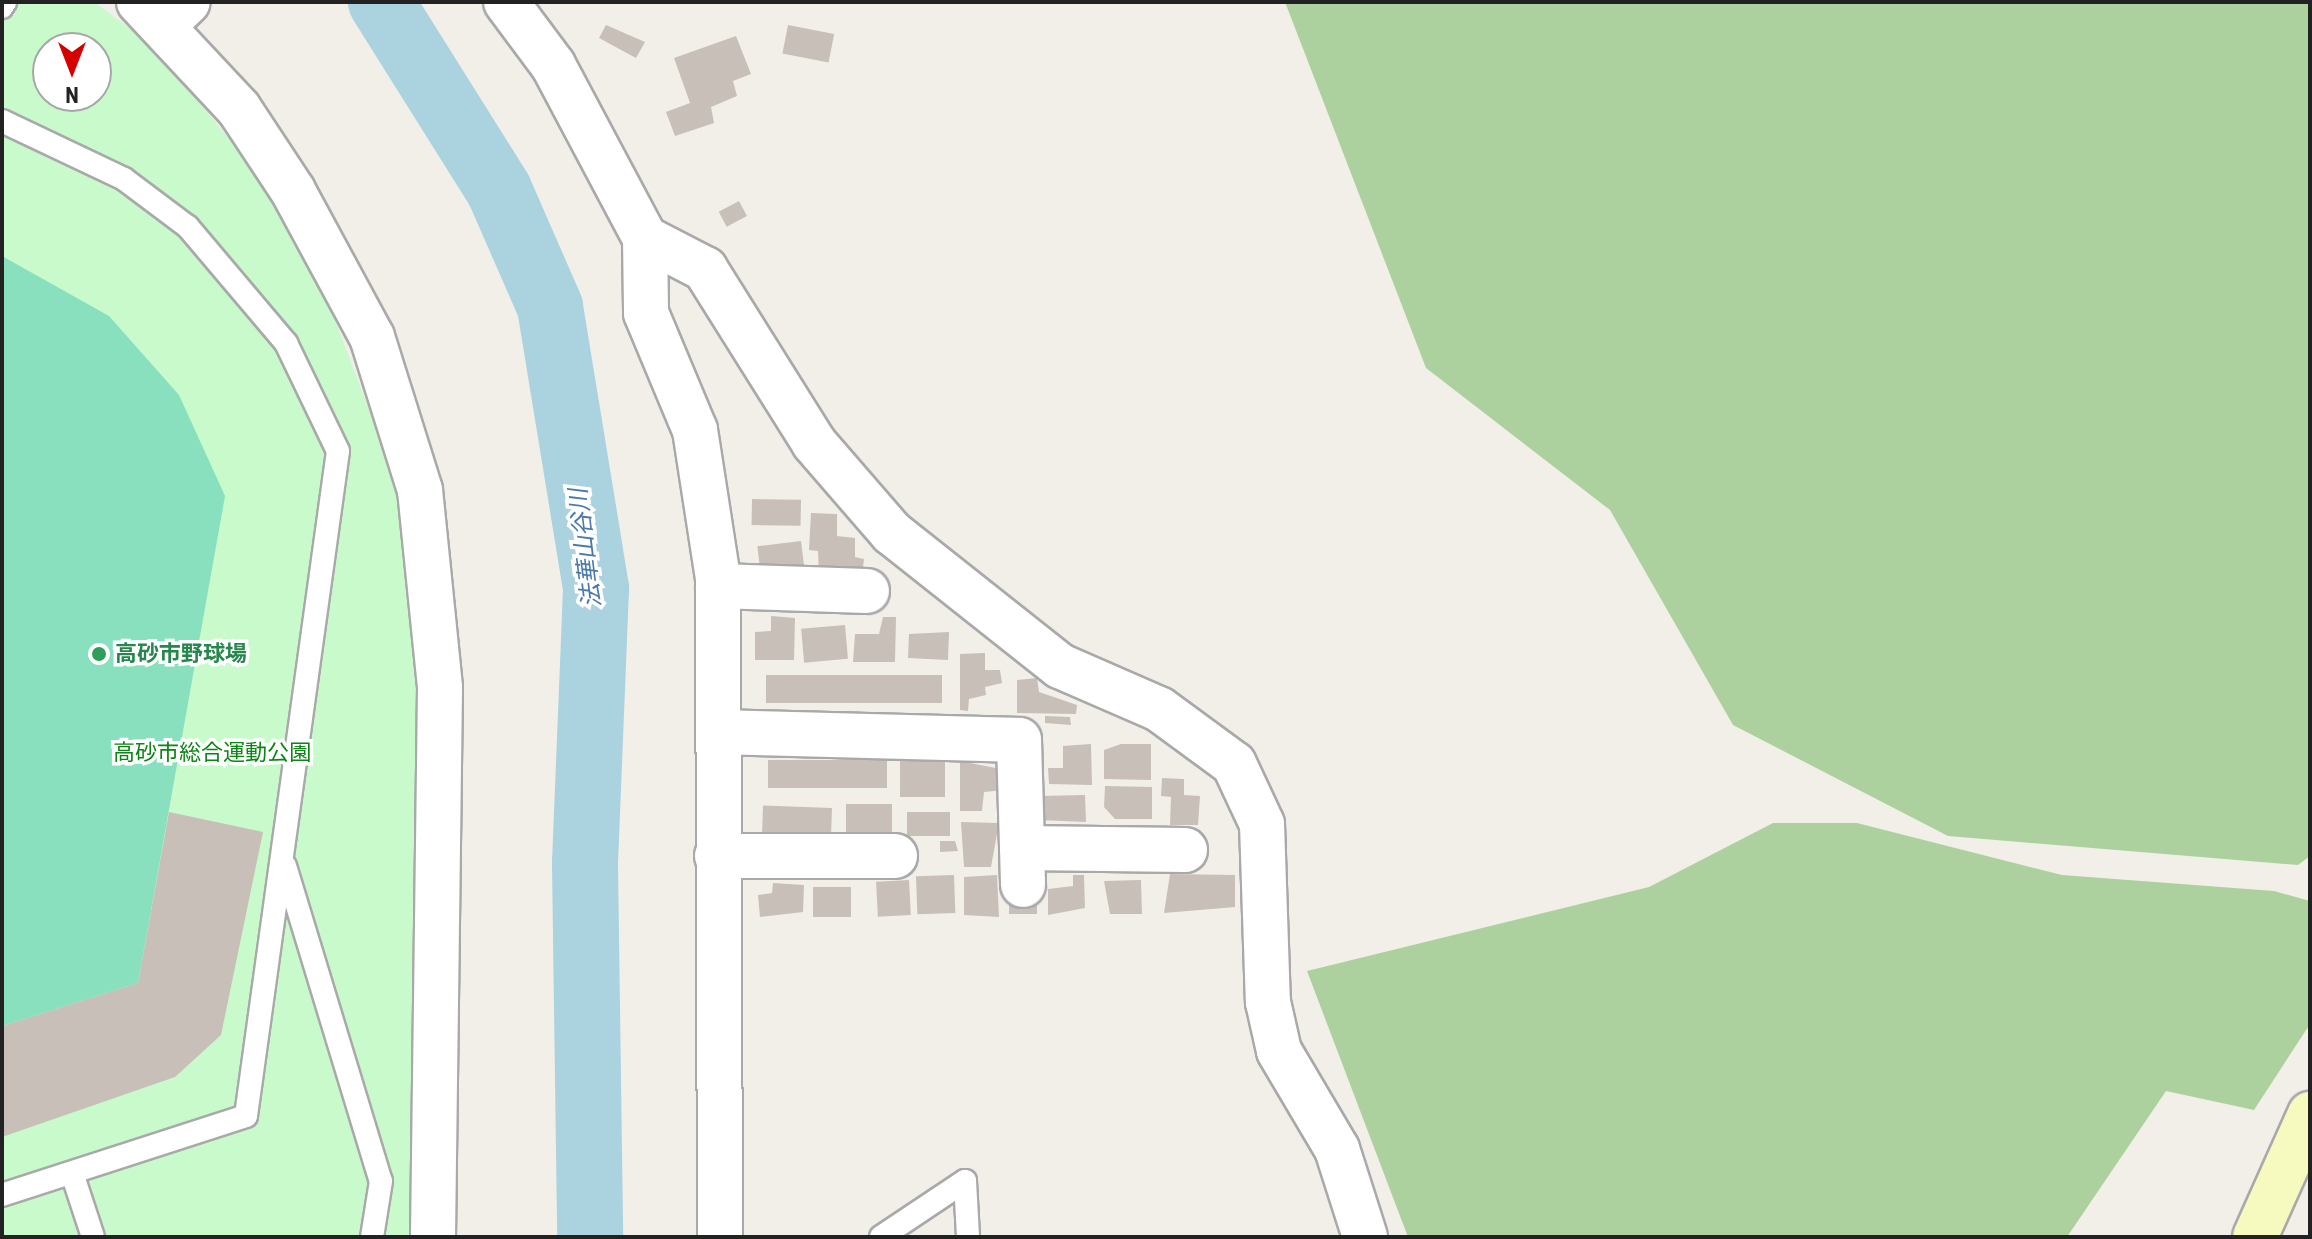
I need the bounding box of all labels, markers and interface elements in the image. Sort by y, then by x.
north arrow [32,32,112,112]
text: N [65,82,79,107]
water label: 法華山谷川 [564,487,608,609]
place label: 高砂市野球場 [115,641,247,667]
marker: 高砂市野球場 [90,645,108,663]
park label: 高砂市総合運動公園 [113,740,311,766]

